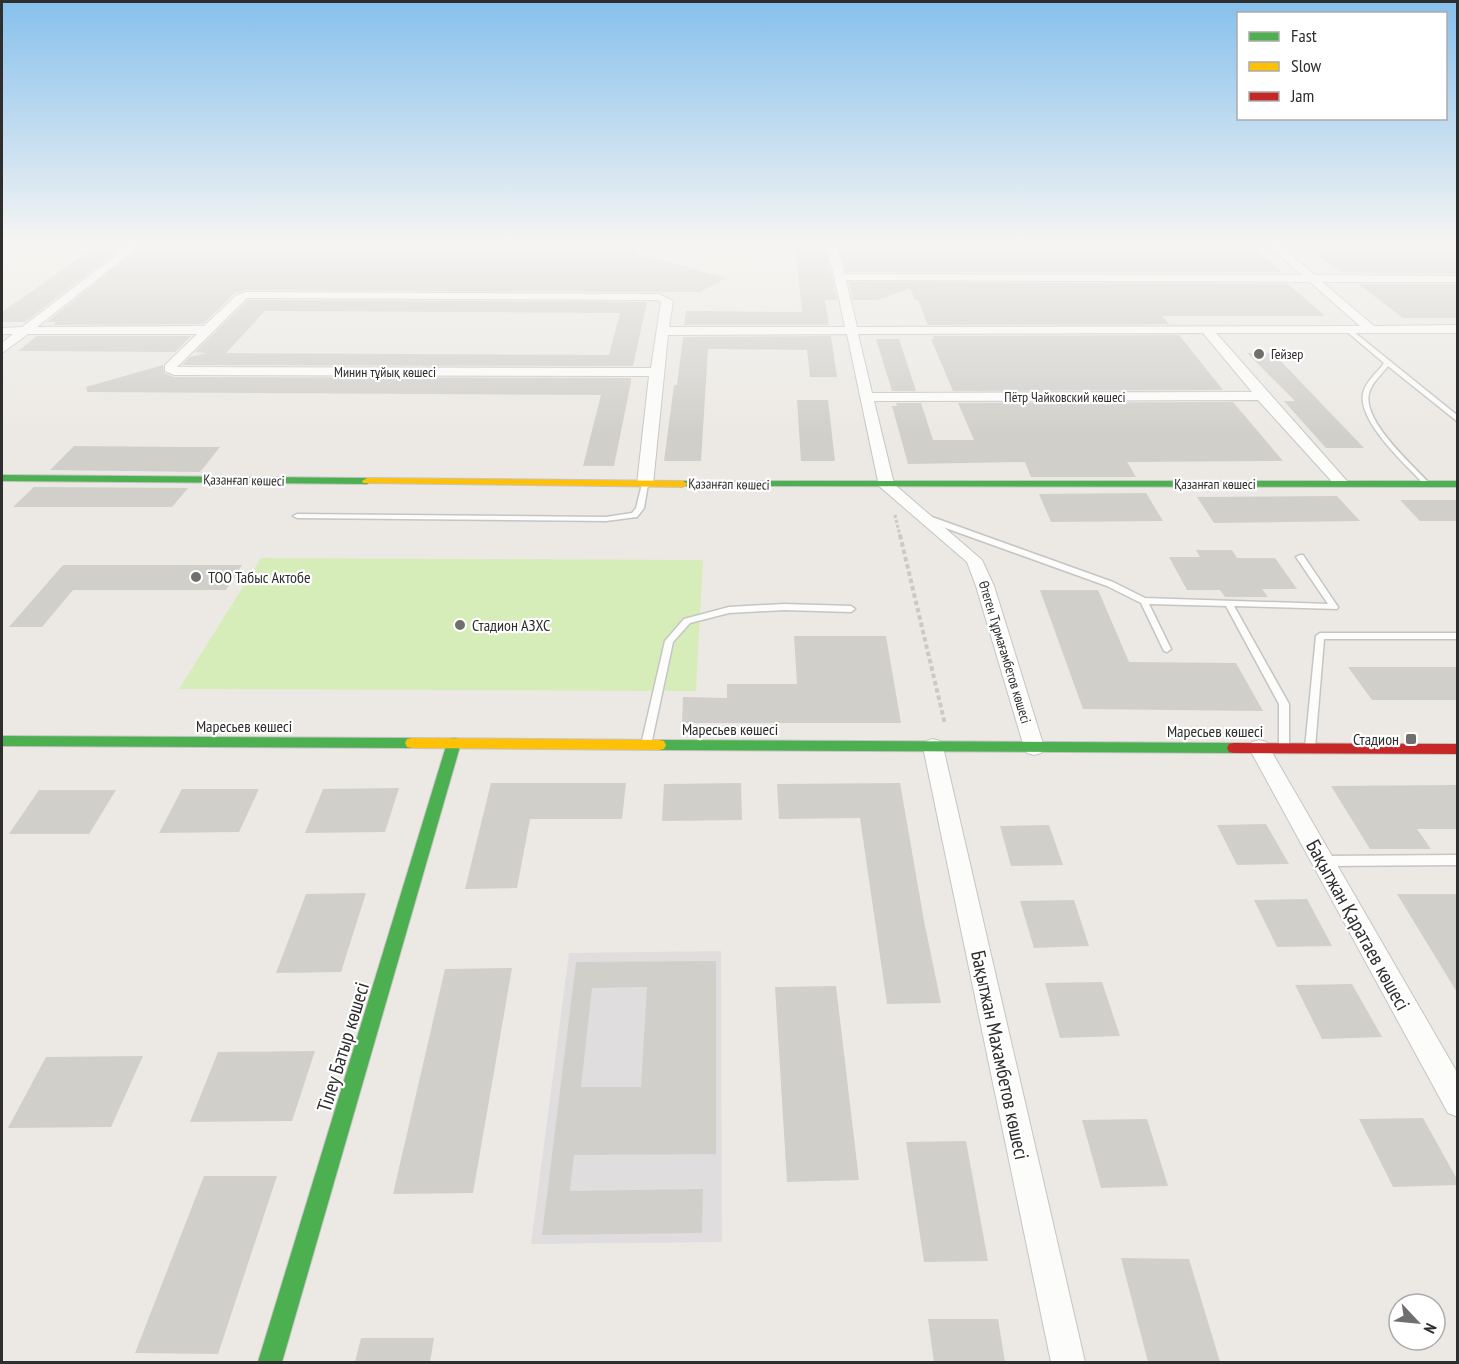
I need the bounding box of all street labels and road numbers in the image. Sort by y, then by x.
street label: Минин тұйық көшесі [334,363,436,381]
street label: Пётр Чайковский көшесі [1004,388,1126,406]
street label: Қазанғап көшесі [203,470,285,490]
street label: Қазанғап көшесі [688,474,770,494]
street label: Қазанғап көшесі [1174,475,1256,493]
street label: Өтеген Тұрмағамбетов көшесі [975,578,1035,726]
street label: Маресьев көшесі [196,716,292,736]
street label: Маресьев көшесі [682,719,778,739]
street label: Маресьев көшесі [1167,721,1263,741]
street label: Бақытжан Қаратаев көшесі [1300,835,1416,1015]
street label: Бақытжан Махамбетов көшесі [965,948,1035,1162]
street label: Тілеу Батыр көшесі [311,979,375,1115]

